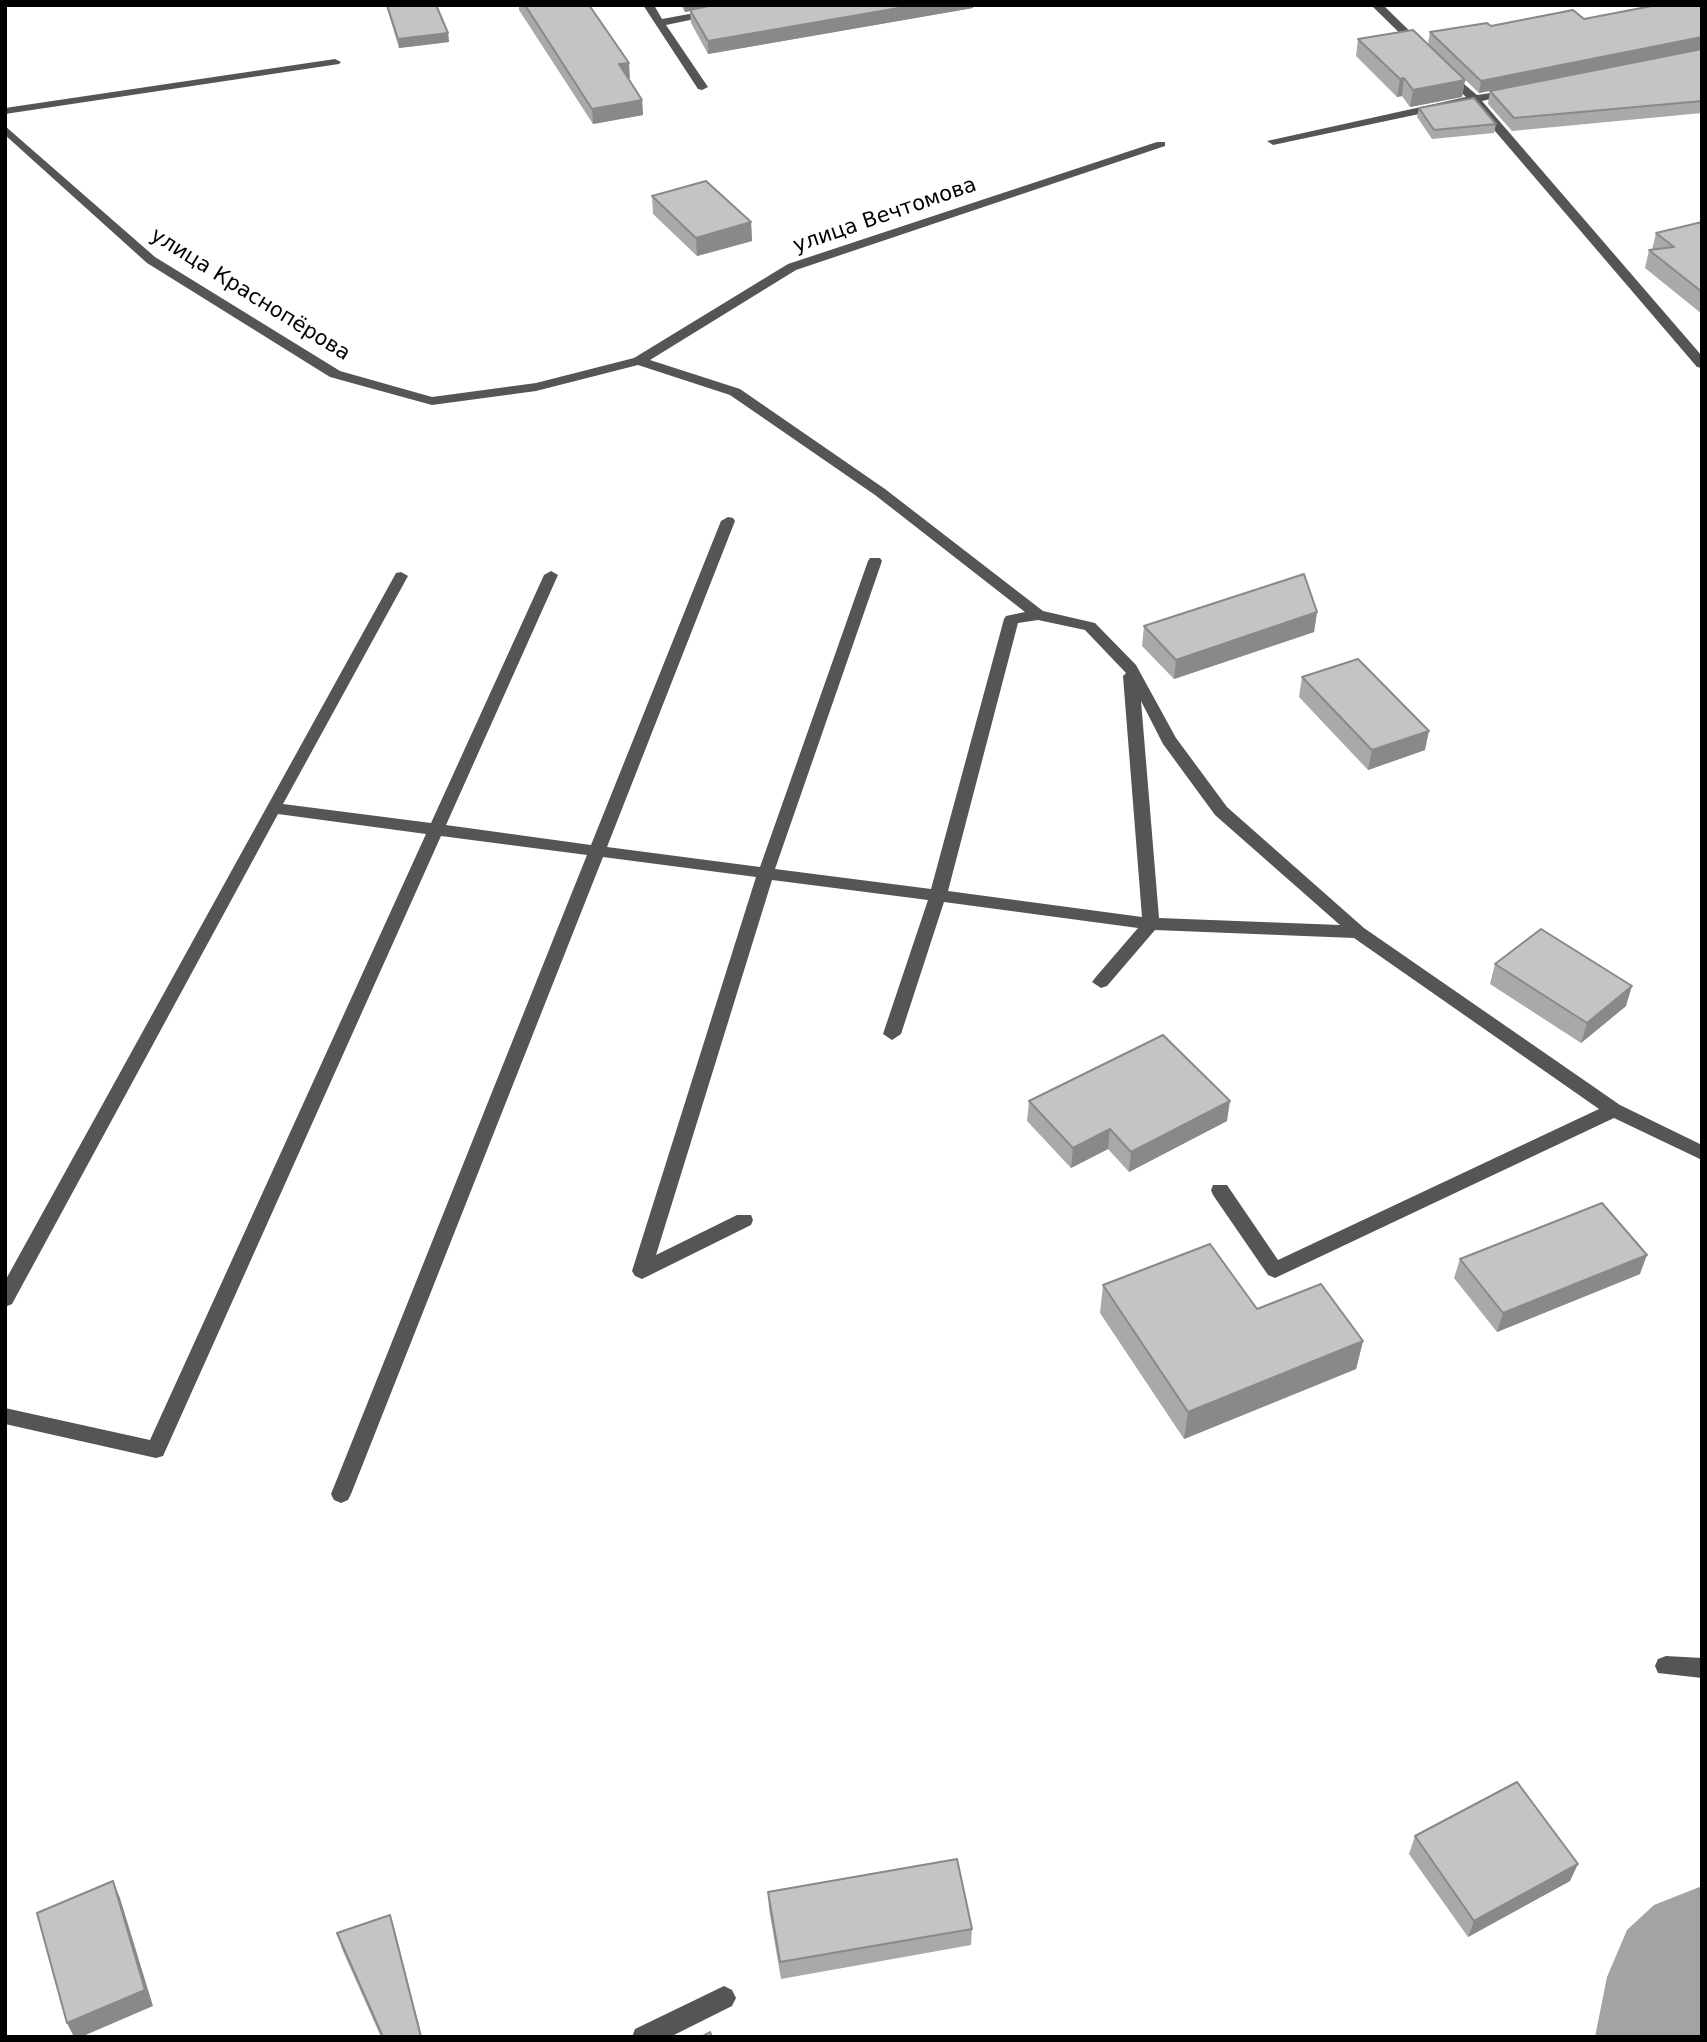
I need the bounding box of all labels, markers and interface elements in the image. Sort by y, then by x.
street label: улица Вечтомова [790,173,980,259]
street label: улица Краснопёрова [146,223,354,367]

